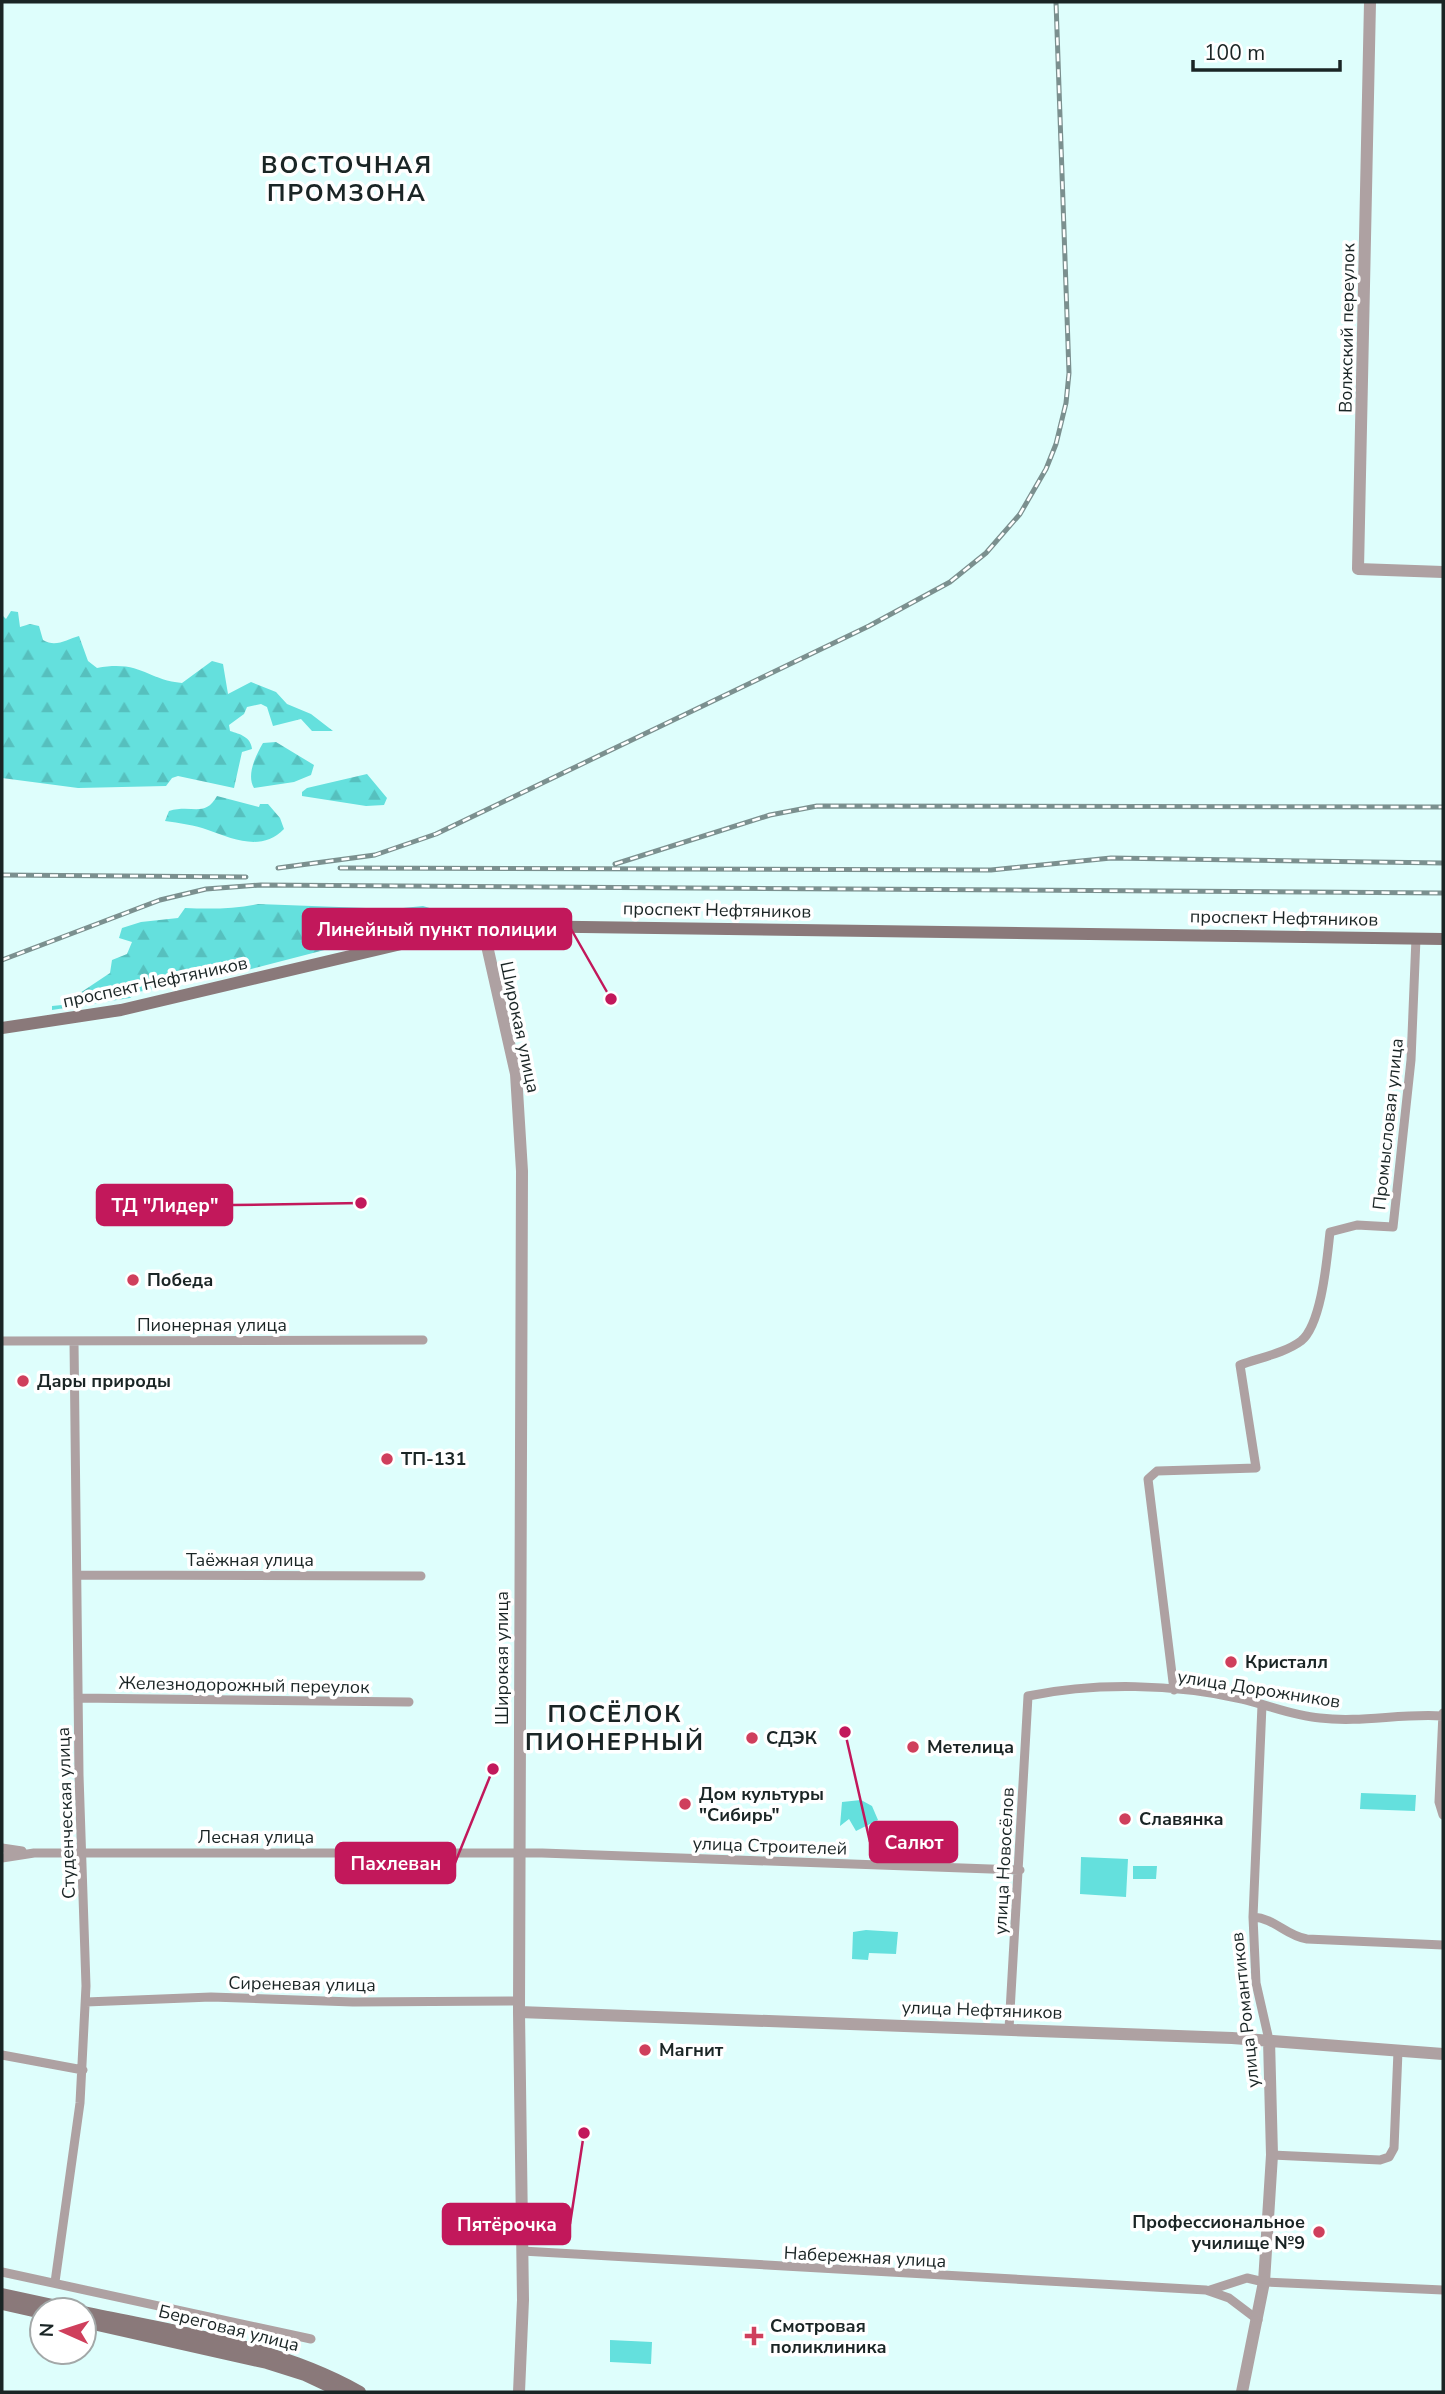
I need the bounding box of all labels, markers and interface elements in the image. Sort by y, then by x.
scale bar [1193,28,1340,72]
text: 100 m [1204,39,1265,67]
district label: ВОСТОЧНАЯ ПРОМЗОНА [261,149,433,209]
street label: Волжский переулок [1334,242,1360,413]
street label: проспект Нефтяников [623,896,811,924]
street label: проспект Нефтяников [1190,904,1378,932]
callout: Линейный пункт полиции [303,909,571,949]
text: Линейный пункт полиции [317,917,557,943]
street label: проспект Нефтяников [60,951,250,1013]
street label: Широкая улица [494,959,546,1095]
street label: Промысловая улица [1367,1037,1409,1211]
callout: ТД "Лидер" [97,1185,232,1225]
text: ТД "Лидер" [111,1193,219,1219]
place label: Победа [147,1268,213,1292]
marker: Победа [125,1272,141,1288]
street label: Пионерная улица [137,1313,287,1337]
place label: Дары природы [37,1369,171,1393]
marker: Дары природы [15,1373,31,1389]
place label: ТП-131 [401,1447,466,1471]
marker: ТП-131 [379,1451,395,1467]
street label: Таёжная улица [186,1548,314,1572]
street label: Широкая улица [490,1591,514,1725]
place label: Кристалл [1245,1650,1328,1674]
marker: Кристалл [1223,1654,1239,1670]
street label: улица Дорожников [1176,1664,1342,1714]
street label: Железнодорожный переулок [118,1671,370,1699]
district label: ПОСЁЛОК ПИОНЕРНЫЙ [525,1698,705,1758]
place label: СДЭК [766,1726,818,1750]
street label: Студенческая улица [51,1727,81,1899]
marker: СДЭК [744,1730,760,1746]
place label: Метелица [927,1735,1014,1759]
marker: Метелица [905,1739,921,1755]
place label: Дом культуры "Сибирь" [699,1782,824,1827]
street label: улица Новосёлов [988,1787,1020,1935]
marker: Дом культуры "Сибирь" [677,1796,693,1812]
place label: Славянка [1139,1807,1224,1831]
marker: Славянка [1117,1811,1133,1827]
callout: Салют [870,1822,957,1862]
street label: Лесная улица [198,1825,314,1849]
text: Салют [884,1830,944,1856]
street label: улица Строителей [692,1831,848,1861]
callout: Пахлеван [336,1843,455,1883]
text: Пахлеван [351,1851,441,1877]
street label: улица Романтиков [1225,1931,1265,2089]
street label: Сиреневая улица [228,1971,376,1997]
street label: улица Нефтяников [901,1995,1063,2025]
place label: Магнит [659,2038,724,2062]
marker: Магнит [637,2042,653,2058]
callout: Пятёрочка [443,2204,570,2244]
place label: Профессиональное училище №9 [1132,2210,1305,2255]
text: Пятёрочка [457,2212,557,2238]
marker: Профессиональное училище №9 [1311,2224,1327,2240]
street label: Набережная улица [783,2241,947,2273]
north arrow [28,2296,98,2366]
street label: Береговая улица [156,2299,302,2357]
place label: Смотровая поликлиника [770,2314,887,2359]
text: N [34,2322,60,2338]
marker: Смотровая поликлиника [744,2326,764,2346]

